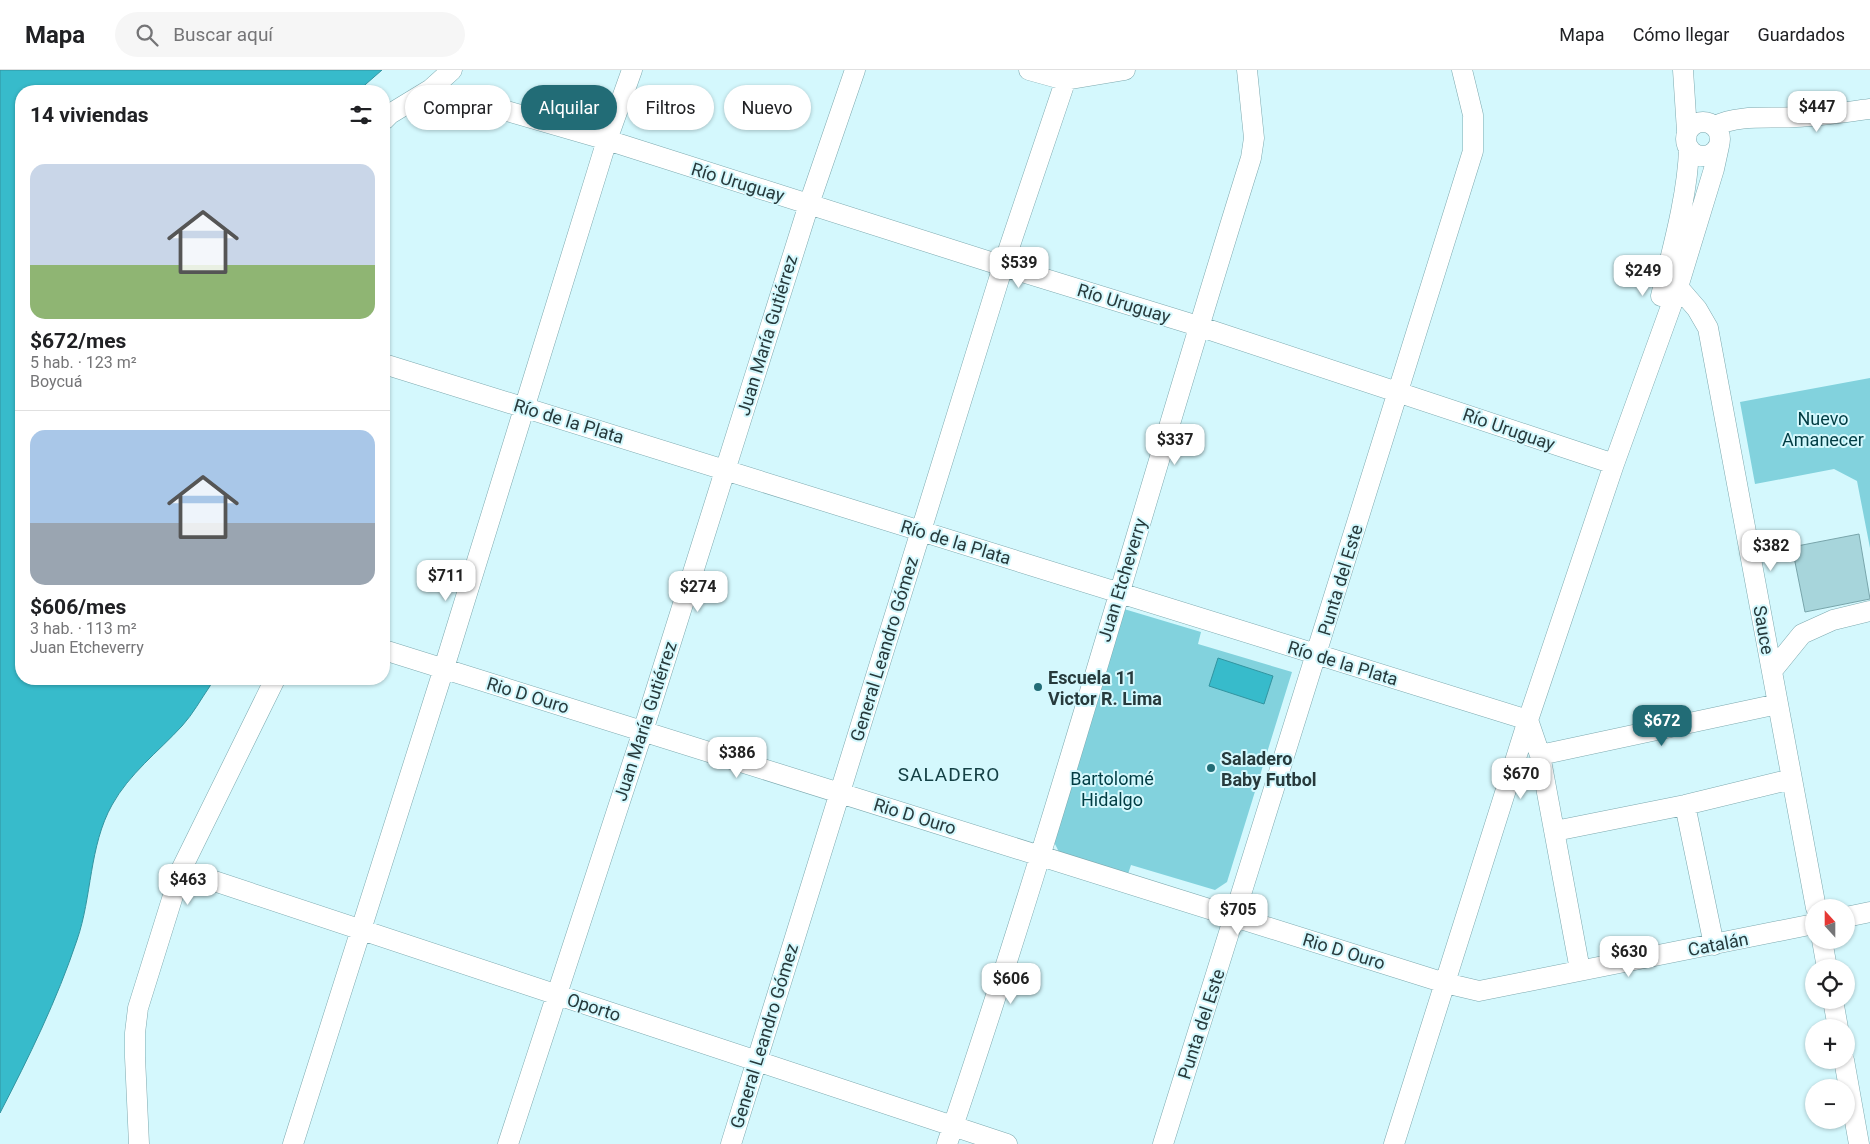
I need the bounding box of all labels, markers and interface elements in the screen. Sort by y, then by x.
search box [115,12,465,57]
text: Mapa [25,21,85,49]
icon: search [133,21,161,49]
text: Buscar aquí [173,23,273,46]
text: Mapa [1559,24,1605,45]
text: Cómo llegar [1633,24,1729,45]
text: Guardados [1757,24,1845,45]
chip: Comprar [405,85,511,130]
chip: Alquilar [521,85,617,130]
chip: Filtros [627,85,714,130]
chip: Nuevo [724,85,811,130]
pin: $447 [1787,90,1847,133]
text: $447 [1799,97,1835,116]
icon: filters [347,101,375,129]
text: 14 viviendas [30,103,149,127]
street label: Río Uruguay [689,158,788,206]
icon: home [158,197,248,287]
pin: $539 [989,246,1049,289]
street label: Juan María Gutiérrez [733,252,801,418]
text: $539 [1001,253,1037,272]
pin: $249 [1613,254,1673,297]
text: $249 [1625,261,1661,280]
street label: Río Uruguay [1075,279,1174,327]
text: $672/mes [30,329,126,353]
text: 5 hab. · 123 m² [30,353,137,372]
text: Boycuá [30,372,82,391]
street label: Río de la Plata [511,394,627,448]
street label: Río Uruguay [1460,403,1558,455]
park label: Nuevo Amanecer [1782,408,1864,450]
pin: $337 [1145,424,1205,466]
text: $337 [1157,430,1193,449]
icon: home [158,462,248,552]
street label: Río de la Plata [898,515,1014,569]
street label: Juan Etcheverry [1093,515,1151,644]
street label: Punta del Este [1313,522,1367,638]
pin: $382 [1741,530,1801,572]
text: $382 [1753,536,1789,555]
street label: General Leandro Gómez [846,554,922,744]
pin: $711 [416,560,476,602]
text: $711 [428,566,464,585]
pin: $274 [668,570,728,613]
text: $274 [680,577,716,596]
text: $606/mes [30,595,126,619]
street label: Sauce [1749,604,1779,656]
text: 3 hab. · 113 m² [30,619,137,638]
street label: Río de la Plata [1285,636,1401,690]
text: Juan Etcheverry [30,638,144,657]
street label: Juan María Gutiérrez [609,638,681,804]
place label: Escuela 11 Victor R. Lima [1048,667,1162,709]
street label: Rio D Ouro [484,673,572,717]
marker: Escuela 11 Victor R. Lima [1032,681,1044,693]
pin: $672 [1632,704,1692,747]
text: $672 [1644,711,1680,730]
pin: $386 [707,736,767,779]
text: $386 [719,743,755,762]
place label: Saladero Baby Futbol [1221,748,1317,790]
pin: $670 [1491,758,1551,800]
marker: Saladero Baby Futbol [1205,762,1217,774]
district label: SALADERO [898,763,1000,786]
text: $670 [1503,764,1539,783]
park label: Bartolomé Hidalgo [1070,768,1154,810]
street label: Rio D Ouro [871,794,959,838]
pin: $463 [158,864,218,906]
text: $463 [170,870,206,889]
pin: $705 [1208,894,1268,936]
north arrow [1805,899,1855,949]
map controls [1805,899,1855,1129]
text: $705 [1220,900,1256,919]
street label: Catalán [1686,928,1750,960]
street label: Rio D Ouro [1300,929,1388,973]
pin: $630 [1599,936,1659,978]
street label: General Leandro Gómez [726,941,802,1131]
text: $630 [1611,942,1647,961]
button: locate [1805,959,1855,1009]
pin: $606 [981,962,1041,1005]
street label: Punta del Este [1173,966,1229,1082]
text: $606 [993,969,1029,988]
street label: Oporto [564,988,624,1026]
button: + [1805,1019,1855,1069]
button: − [1805,1079,1855,1129]

